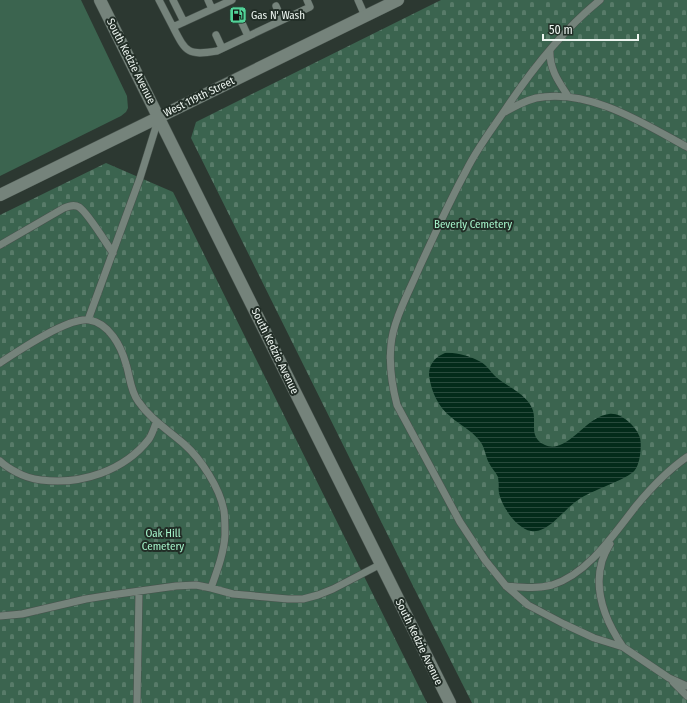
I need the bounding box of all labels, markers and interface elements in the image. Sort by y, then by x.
fuel station icon: Gas N' Wash [228,5,248,25]
place label: Gas N' Wash [251,9,305,22]
street label: South Kedzie Avenue [104,16,158,106]
scale bar [543,16,638,42]
text: 50 m [549,23,573,37]
street label: West 119th Street [161,74,237,120]
park label: Beverly Cemetery [434,218,512,231]
street label: South Kedzie Avenue [249,306,301,396]
park label: Oak Hill Cemetery [142,527,184,553]
street label: South Kedzie Avenue [393,597,445,687]

